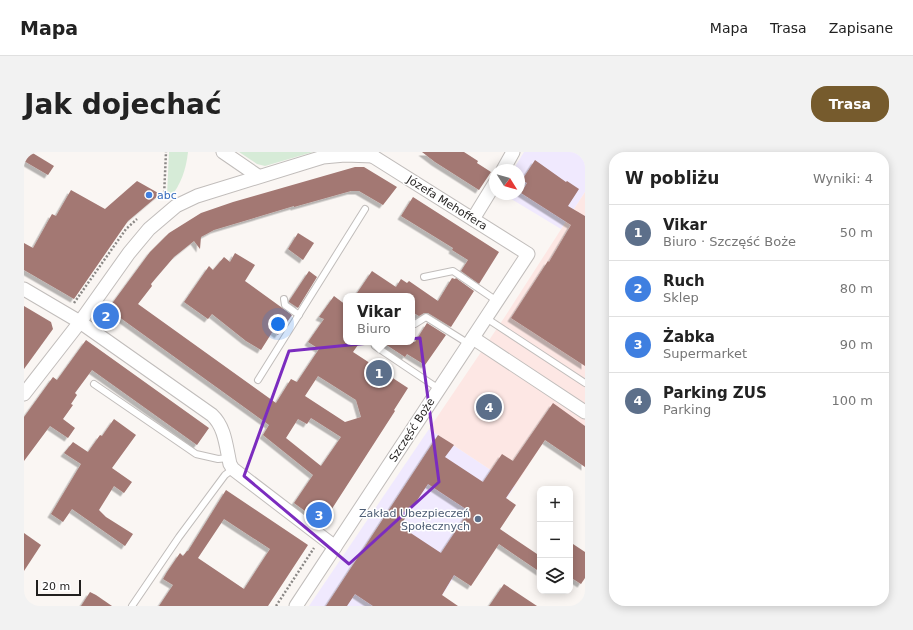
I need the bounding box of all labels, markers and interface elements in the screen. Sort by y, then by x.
text: Mapa [20,17,78,39]
text: Mapa [710,20,748,36]
text: Trasa [770,20,807,36]
text: Zapisane [829,20,893,36]
button: Trasa [811,86,889,122]
text: Jak dojechać [24,88,222,121]
north arrow [489,164,525,200]
text: W pobliżu [625,168,719,188]
text: Wyniki: 4 [813,171,873,186]
street label: Józefa Mehoffera [404,173,490,233]
place label: abc [157,189,177,202]
marker: abc [144,190,154,200]
text: Vikar [663,216,707,234]
text: 1 [633,225,643,240]
text: 50 m [840,225,873,240]
text: Biuro · Szczęść Boże [663,234,796,249]
text: Ruch [663,272,705,290]
text: 2 [633,281,643,296]
text: 80 m [840,281,873,296]
text: Sklep [663,290,699,305]
popup [343,293,415,345]
pin: 2 [93,301,119,331]
text: Vikar [357,303,401,321]
your location [268,314,288,334]
text: Biuro [357,321,391,336]
text: Żabka [663,328,715,346]
text: 3 [633,337,643,352]
text: 90 m [840,337,873,352]
text: Supermarket [663,346,747,361]
pin: 1 [366,358,392,388]
text: Parking ZUS [663,384,767,402]
pin: 4 [476,392,502,422]
text: 4 [633,393,643,408]
text: 100 m [831,393,873,408]
street label: Szczęść Boże [387,395,438,464]
text: Parking [663,402,711,417]
map controls [537,486,573,594]
button: + [537,486,573,522]
pin: 3 [306,500,332,530]
place label: Zakład Ubezpieczeń Społecznych [359,507,470,533]
marker: Zakład Ubezpieczeń Społecznych [473,514,483,524]
button: − [537,522,573,558]
button: layers [537,558,573,594]
scale bar [36,578,81,597]
text: 20 m [42,580,70,593]

